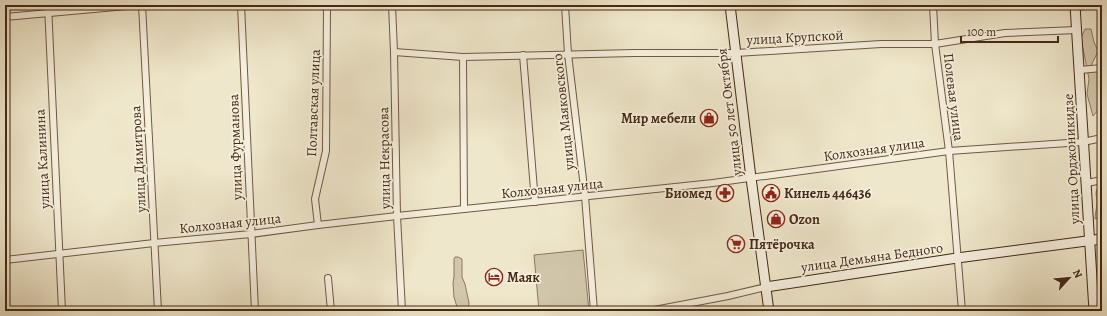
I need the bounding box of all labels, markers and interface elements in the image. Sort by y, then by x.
scale bar [961,18,1058,44]
text: 100 m [967,24,996,40]
street label: улица Крупской [745,25,844,50]
street label: улица 50 лет Октября [712,47,747,178]
street label: Полтавская улица [302,48,325,157]
street label: Полевая улица [939,52,968,143]
street label: улица Маяковского [548,53,579,172]
street label: улица Фурманова [224,93,247,201]
street label: улица Орджоникидзе [1059,93,1084,226]
street label: улица Димитрова [126,104,151,214]
street label: улица Некрасова [374,106,395,210]
street label: улица Калинина [30,108,55,210]
shop icon: Мир мебели [699,108,719,128]
place label: Мир мебели [621,109,696,128]
street label: Колхозная улица [822,133,926,166]
street label: Колхозная улица [500,174,604,203]
pharmacy icon: Биомед [715,183,735,203]
public building icon: Кинель 446436 [761,183,781,203]
place label: Биомед [665,184,712,203]
place label: Кинель 446436 [784,184,872,203]
street label: Колхозная улица [178,209,282,238]
shop icon: Ozon [766,209,786,229]
place label: Ozon [789,210,820,229]
supermarket icon: Пятёрочка [726,234,746,254]
place label: Пятёрочка [749,235,815,254]
street label: улица Демьяна Бедного [799,238,944,277]
north arrow [1049,258,1089,298]
hotel icon: Маяк [484,267,504,287]
text: N [1069,267,1086,281]
place label: Маяк [507,268,540,287]

